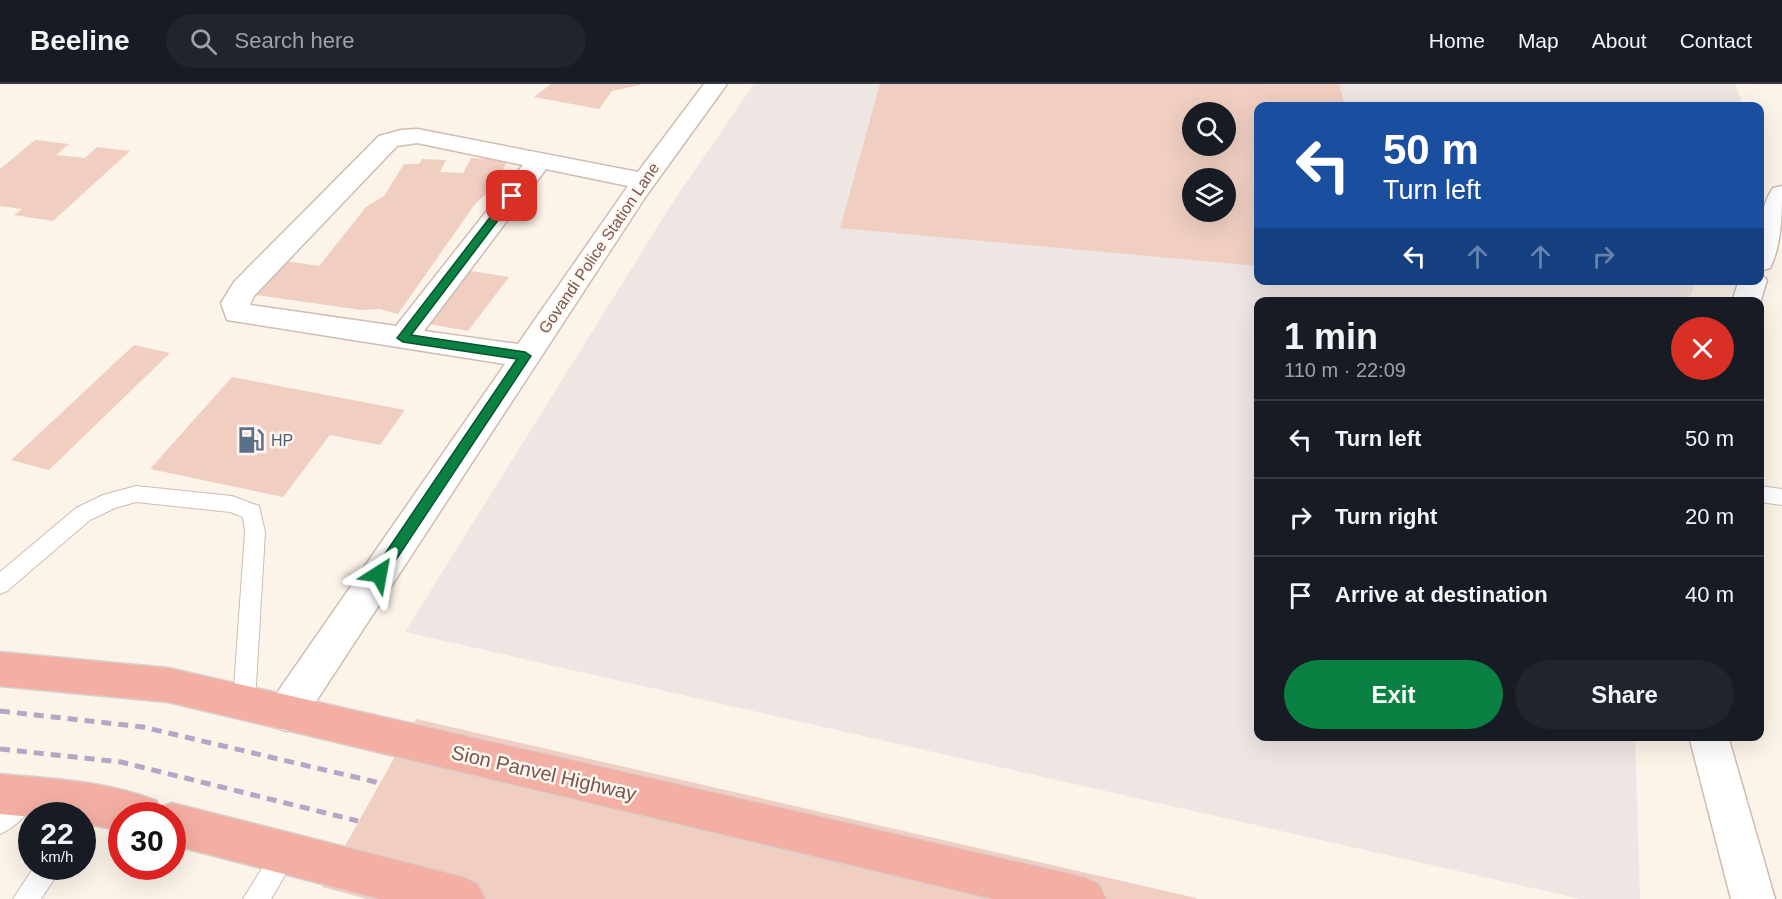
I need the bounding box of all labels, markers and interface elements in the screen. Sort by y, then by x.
search box [166,14,586,68]
text: Beeline [30,25,130,56]
icon: search [187,25,220,58]
text: Search here [235,28,354,53]
text: Home [1429,29,1485,52]
text: Map [1518,29,1559,52]
text: About [1592,29,1647,52]
text: Contact [1680,29,1752,52]
map controls [1182,102,1236,222]
button: search [1182,102,1236,156]
icon: left [1284,126,1362,204]
text: 50 m [1383,126,1479,173]
street label: Govandi Police Station Lane [535,159,663,336]
button: layers [1182,168,1236,222]
pin [486,170,537,221]
text: Turn left [1383,175,1481,205]
icon: arrive [495,179,528,212]
icon: left [1398,240,1431,273]
icon: ahead [1461,240,1494,273]
icon: ahead [1524,240,1557,273]
icon: right [1587,240,1620,273]
text: 1 min [1284,316,1378,357]
button: close [1671,317,1734,380]
text: 110 m · 22:09 [1284,359,1406,381]
icon: left [1284,423,1317,456]
fuel station icon: HP [236,425,266,455]
text: Turn left [1335,426,1421,451]
text: 50 m [1685,426,1734,451]
place label: HP [271,432,293,449]
icon: right [1284,501,1317,534]
text: Turn right [1335,504,1437,529]
text: 20 m [1685,504,1734,529]
position arrow [347,542,411,606]
icon: arrive [1284,579,1317,612]
text: Arrive at destination [1335,582,1548,607]
text: 40 m [1685,582,1734,607]
button: Exit [1284,660,1503,729]
button: Share [1515,660,1734,729]
street label: Sion Panvel Highway [449,741,639,805]
speed limit sign: 30 [108,802,186,880]
text: 22 [40,817,74,850]
text: km/h [41,848,73,865]

